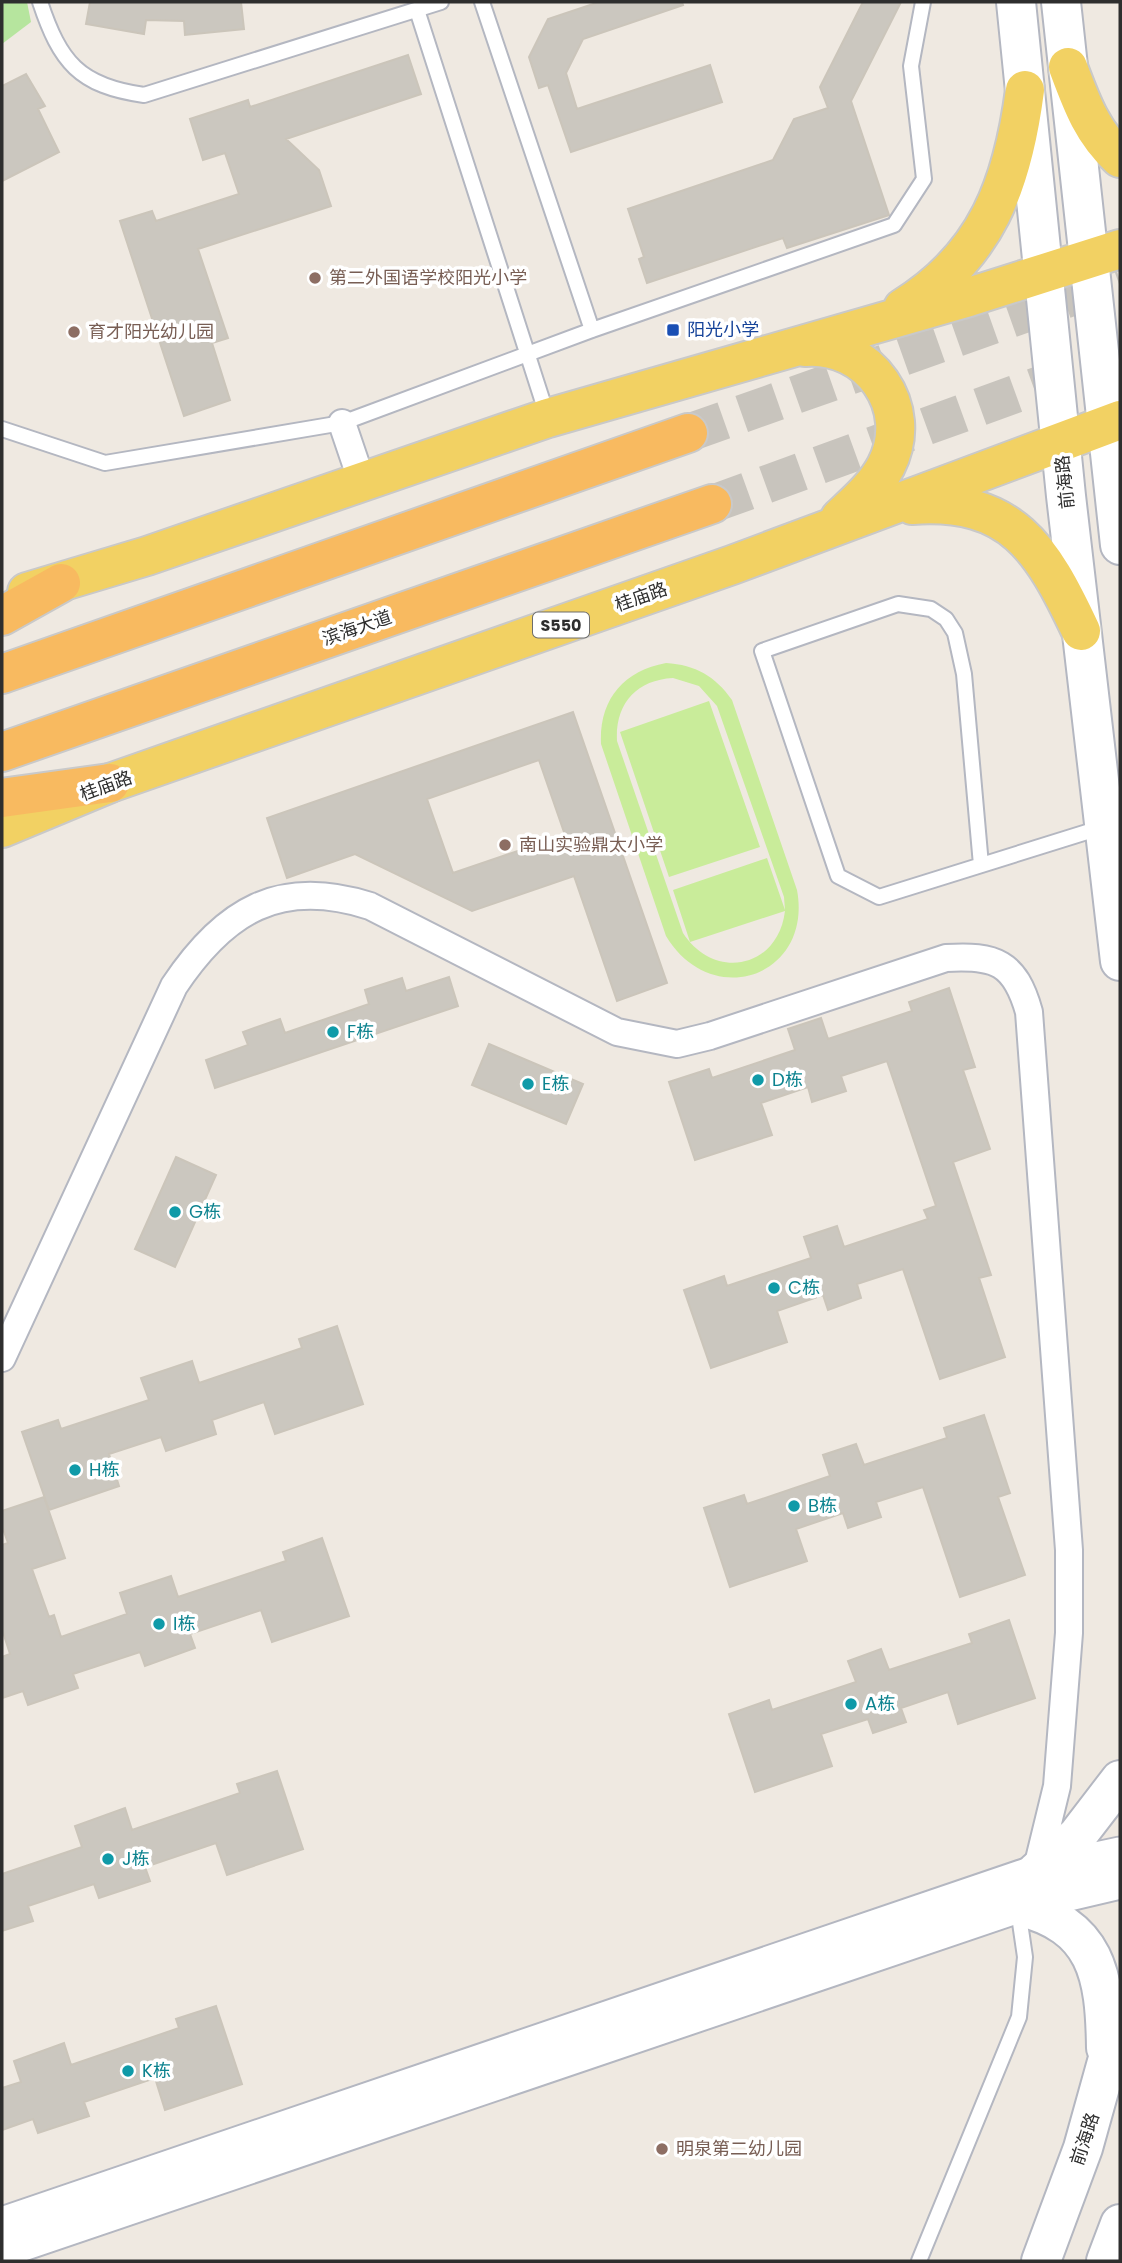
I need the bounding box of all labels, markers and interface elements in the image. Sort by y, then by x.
place label: 第二外国语学校阳光小学 [329,265,527,290]
marker: 第二外国语学校阳光小学 [307,270,323,286]
place label: 阳光小学 [687,317,759,342]
place label: 育才阳光幼儿园 [88,319,214,344]
marker: 阳光小学 [665,322,681,338]
marker: 育才阳光幼儿园 [66,324,82,340]
street label: 前海路 [1049,454,1080,510]
street label: 桂庙路 [611,576,670,617]
street label: 滨海大道 [319,604,395,651]
road number: S550 [533,612,589,638]
street label: 桂庙路 [76,765,135,807]
place label: 南山实验鼎太小学 [519,832,663,857]
marker: 南山实验鼎太小学 [497,837,513,853]
place label: F栋 [347,1019,374,1044]
marker: F栋 [325,1024,341,1040]
place label: D栋 [772,1067,803,1092]
place label: E栋 [542,1071,569,1096]
marker: D栋 [750,1072,766,1088]
marker: E栋 [520,1076,536,1092]
place label: G栋 [189,1199,221,1224]
marker: G栋 [167,1204,183,1220]
place label: C栋 [788,1275,820,1300]
marker: C栋 [766,1280,782,1296]
place label: H栋 [89,1457,119,1482]
marker: H栋 [67,1462,83,1478]
place label: B栋 [808,1493,837,1518]
marker: B栋 [786,1498,802,1514]
place label: I栋 [173,1611,195,1636]
marker: I栋 [151,1616,167,1632]
place label: A栋 [865,1691,895,1716]
marker: A栋 [843,1696,859,1712]
place label: J栋 [122,1846,150,1871]
marker: J栋 [100,1851,116,1867]
place label: K栋 [142,2058,171,2083]
marker: K栋 [120,2063,136,2079]
street label: 前海路 [1064,2109,1105,2168]
place label: 明泉第二幼儿园 [676,2136,802,2161]
marker: 明泉第二幼儿园 [654,2141,670,2157]

